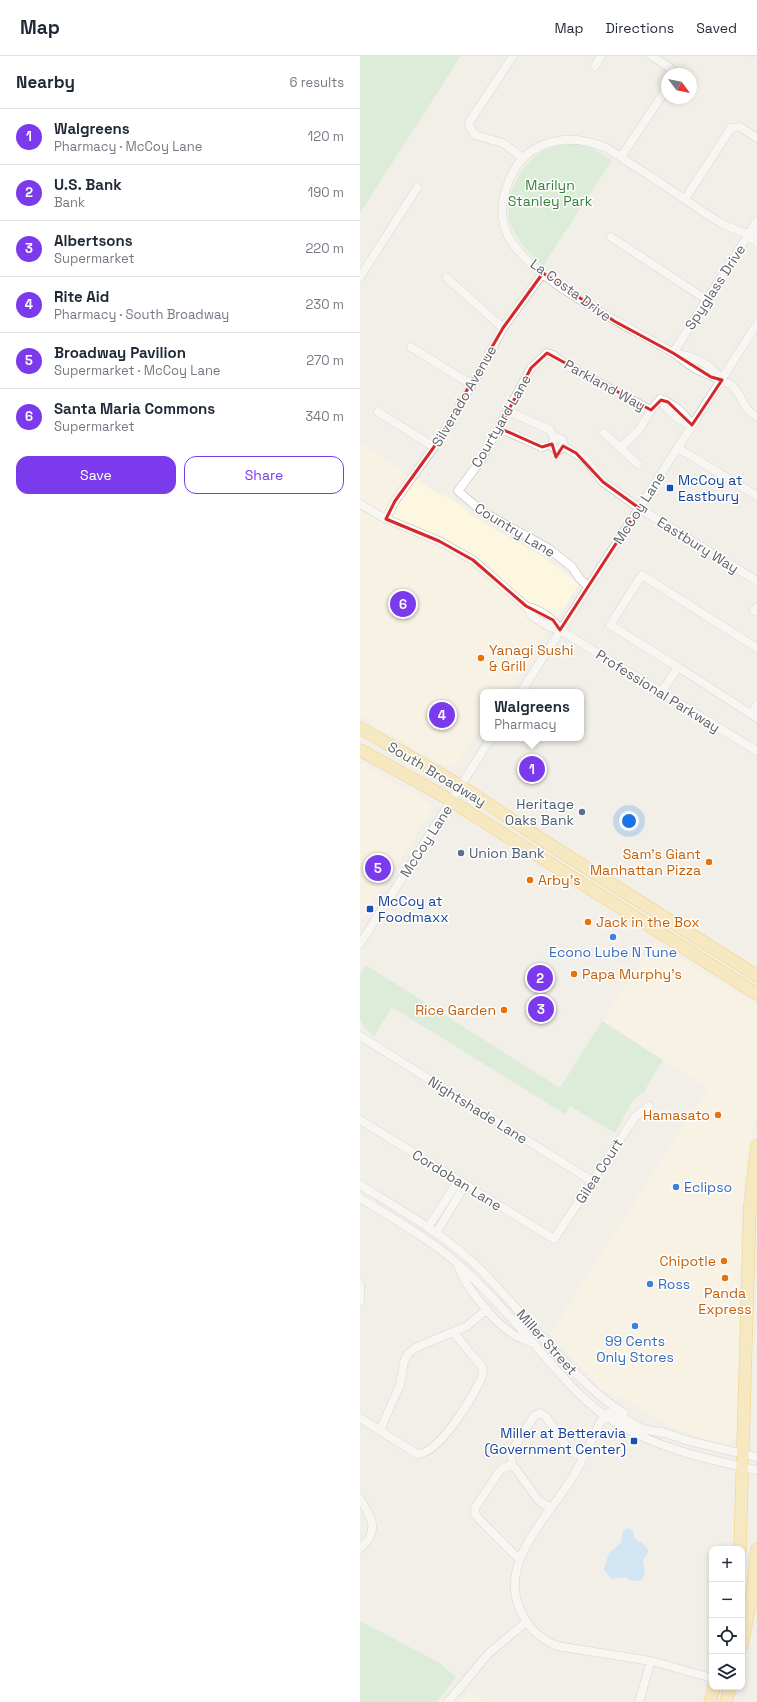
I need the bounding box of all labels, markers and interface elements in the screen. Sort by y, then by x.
text: Map [20,15,60,40]
text: Map [554,19,584,37]
text: Directions [606,19,674,37]
text: Saved [696,19,737,37]
north arrow [661,68,697,104]
text: Nearby [16,71,75,93]
text: 6 results [290,74,344,91]
text: Walgreens [54,119,130,138]
text: 1 [26,128,32,145]
text: 120 m [308,128,344,145]
text: Pharmacy · McCoy Lane [54,138,202,155]
text: U.S. Bank [54,175,122,194]
park label: Marilyn Stanley Park [508,176,593,210]
text: 2 [25,184,33,201]
text: 190 m [308,184,344,201]
text: Bank [54,194,85,211]
text: Albertsons [54,231,133,250]
text: 3 [25,240,33,257]
text: 220 m [305,240,344,257]
street label: Spyglass Drive [681,241,749,333]
text: Supermarket [54,250,135,267]
street label: La Costa Drive [527,255,615,325]
text: Rite Aid [54,287,109,306]
text: 4 [25,296,33,313]
text: 230 m [306,296,344,313]
text: Pharmacy · South Broadway [54,306,229,323]
street label: Silverado Avenue [428,342,500,450]
text: Broadway Pavilion [54,343,186,362]
text: 5 [25,352,33,369]
text: 270 m [306,352,344,369]
street label: Parkland Way [561,355,649,415]
text: Supermarket · McCoy Lane [54,362,221,379]
street label: Courtyard Lane [467,371,535,471]
text: Santa Maria Commons [54,399,215,418]
text: 6 [25,408,33,425]
text: 340 m [305,408,344,425]
text: Supermarket [54,418,135,435]
button: Save [16,456,176,494]
button: Share [184,456,344,494]
street label: McCoy Lane [609,468,669,548]
place label: McCoy at Eastbury [678,471,742,505]
marker: McCoy at Eastbury [665,483,675,493]
street label: Country Lane [471,499,559,561]
street label: Eastbury Way [654,513,742,577]
pin: 6 [390,589,416,619]
place label: Yanagi Sushi & Grill [489,641,573,675]
street label: Professional Parkway [593,645,723,737]
marker: Yanagi Sushi & Grill [476,653,486,663]
popup [480,689,584,741]
text: Walgreens [494,697,570,716]
pin: 4 [429,700,455,730]
text: Pharmacy [494,716,557,733]
street label: South Broadway [384,737,490,811]
pin: 1 [519,754,545,784]
place label: Heritage Oaks Bank [505,795,574,829]
street label: McCoy Lane [396,801,456,881]
marker: Heritage Oaks Bank [577,807,587,817]
your location [619,811,639,831]
place label: Union Bank [469,844,545,862]
place label: Sam's Giant Manhattan Pizza [590,845,701,879]
marker: Union Bank [456,848,466,858]
pin: 5 [365,853,391,883]
marker: Sam's Giant Manhattan Pizza [704,857,714,867]
place label: Arby's [538,871,581,889]
marker: Arby's [525,875,535,885]
place label: McCoy at Foodmaxx [378,892,449,926]
marker: McCoy at Foodmaxx [365,904,375,914]
place label: Jack in the Box [596,913,700,931]
marker: Jack in the Box [583,917,593,927]
marker: Econo Lube N Tune [608,932,618,942]
place label: Econo Lube N Tune [549,943,677,961]
pin: 2 [527,963,553,993]
place label: Papa Murphy's [582,965,682,983]
marker: Papa Murphy's [569,969,579,979]
pin: 3 [528,994,554,1024]
place label: Rice Garden [415,1001,496,1019]
marker: Rice Garden [499,1005,509,1015]
street label: Nightshade Lane [425,1072,531,1148]
place label: Hamasato [643,1106,710,1124]
marker: Hamasato [713,1110,723,1120]
street label: Gilea Court [571,1135,627,1207]
street label: Cordoban Lane [409,1145,505,1215]
place label: Eclipso [684,1178,732,1196]
marker: Eclipso [671,1182,681,1192]
place label: Chipotle [659,1252,716,1270]
marker: Chipotle [719,1256,729,1266]
marker: Panda Express [720,1273,730,1283]
place label: Ross [658,1275,690,1293]
marker: Ross [645,1279,655,1289]
place label: Panda Express [698,1284,752,1318]
street label: Miller Street [513,1305,581,1379]
marker: 99 Cents Only Stores [630,1321,640,1331]
place label: 99 Cents Only Stores [596,1332,674,1366]
place label: Miller at Betteravia (Government Center) [484,1424,626,1458]
marker: Miller at Betteravia (Government Center) [629,1436,639,1446]
map controls [709,1546,745,1690]
button: + [709,1546,745,1582]
button: − [709,1582,745,1618]
button: locate [709,1618,745,1654]
button: layers [709,1654,745,1690]

